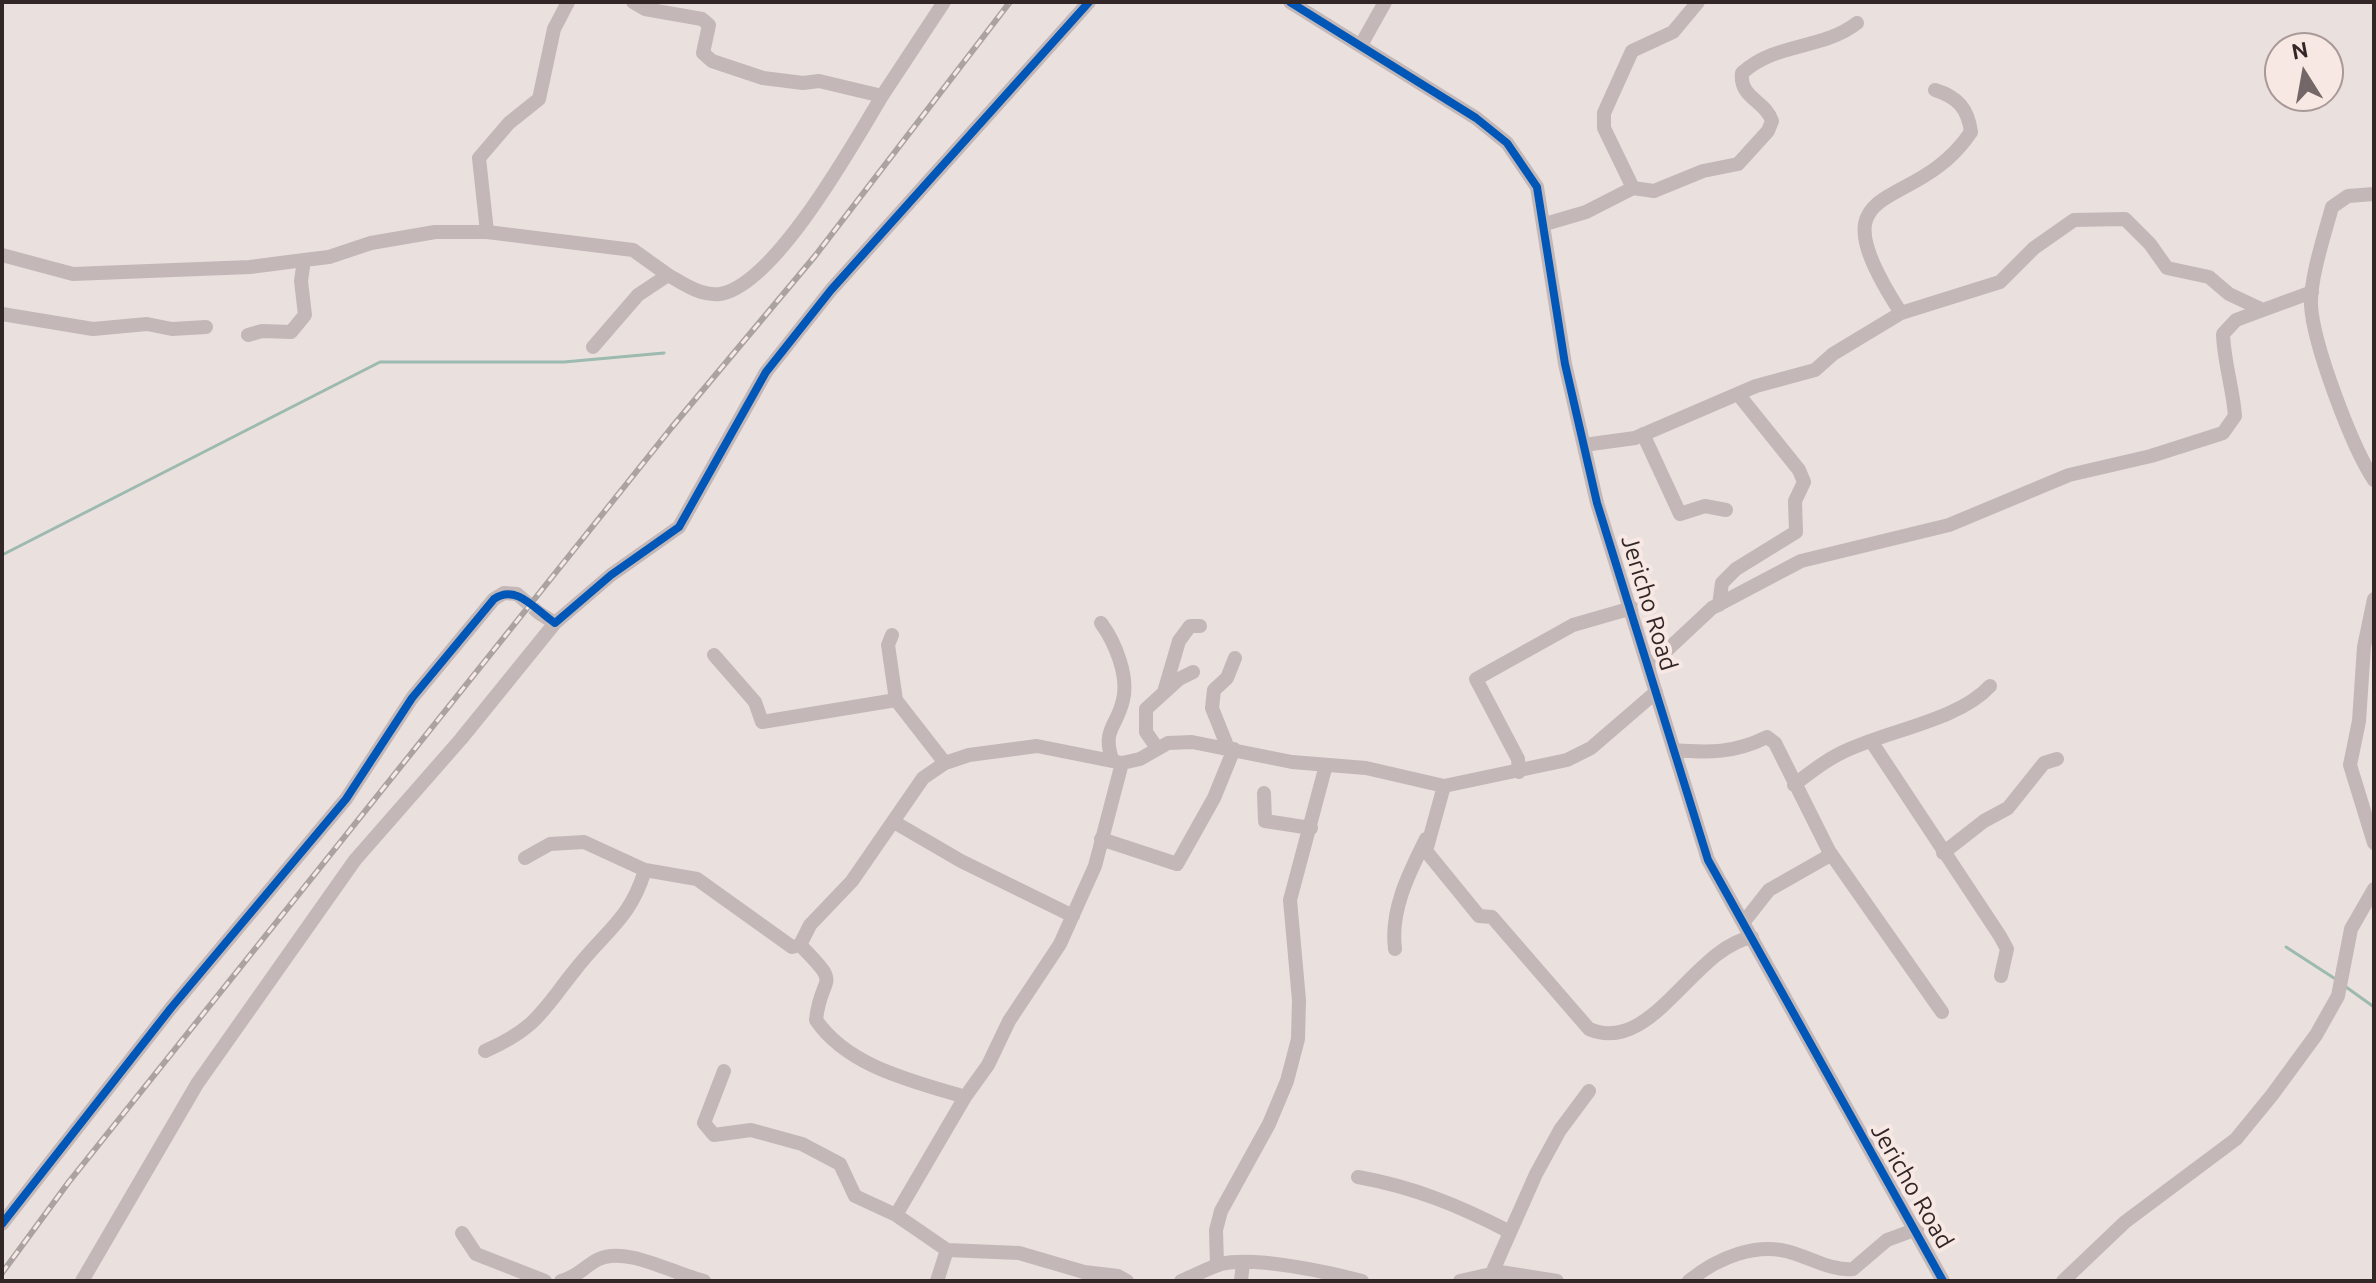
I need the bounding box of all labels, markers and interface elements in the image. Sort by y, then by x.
north arrow [2264,32,2344,112]
text: N [2289,36,2310,64]
street label: Jericho Road [1615,532,1683,674]
street label: Jericho Road [1865,1118,1959,1254]

